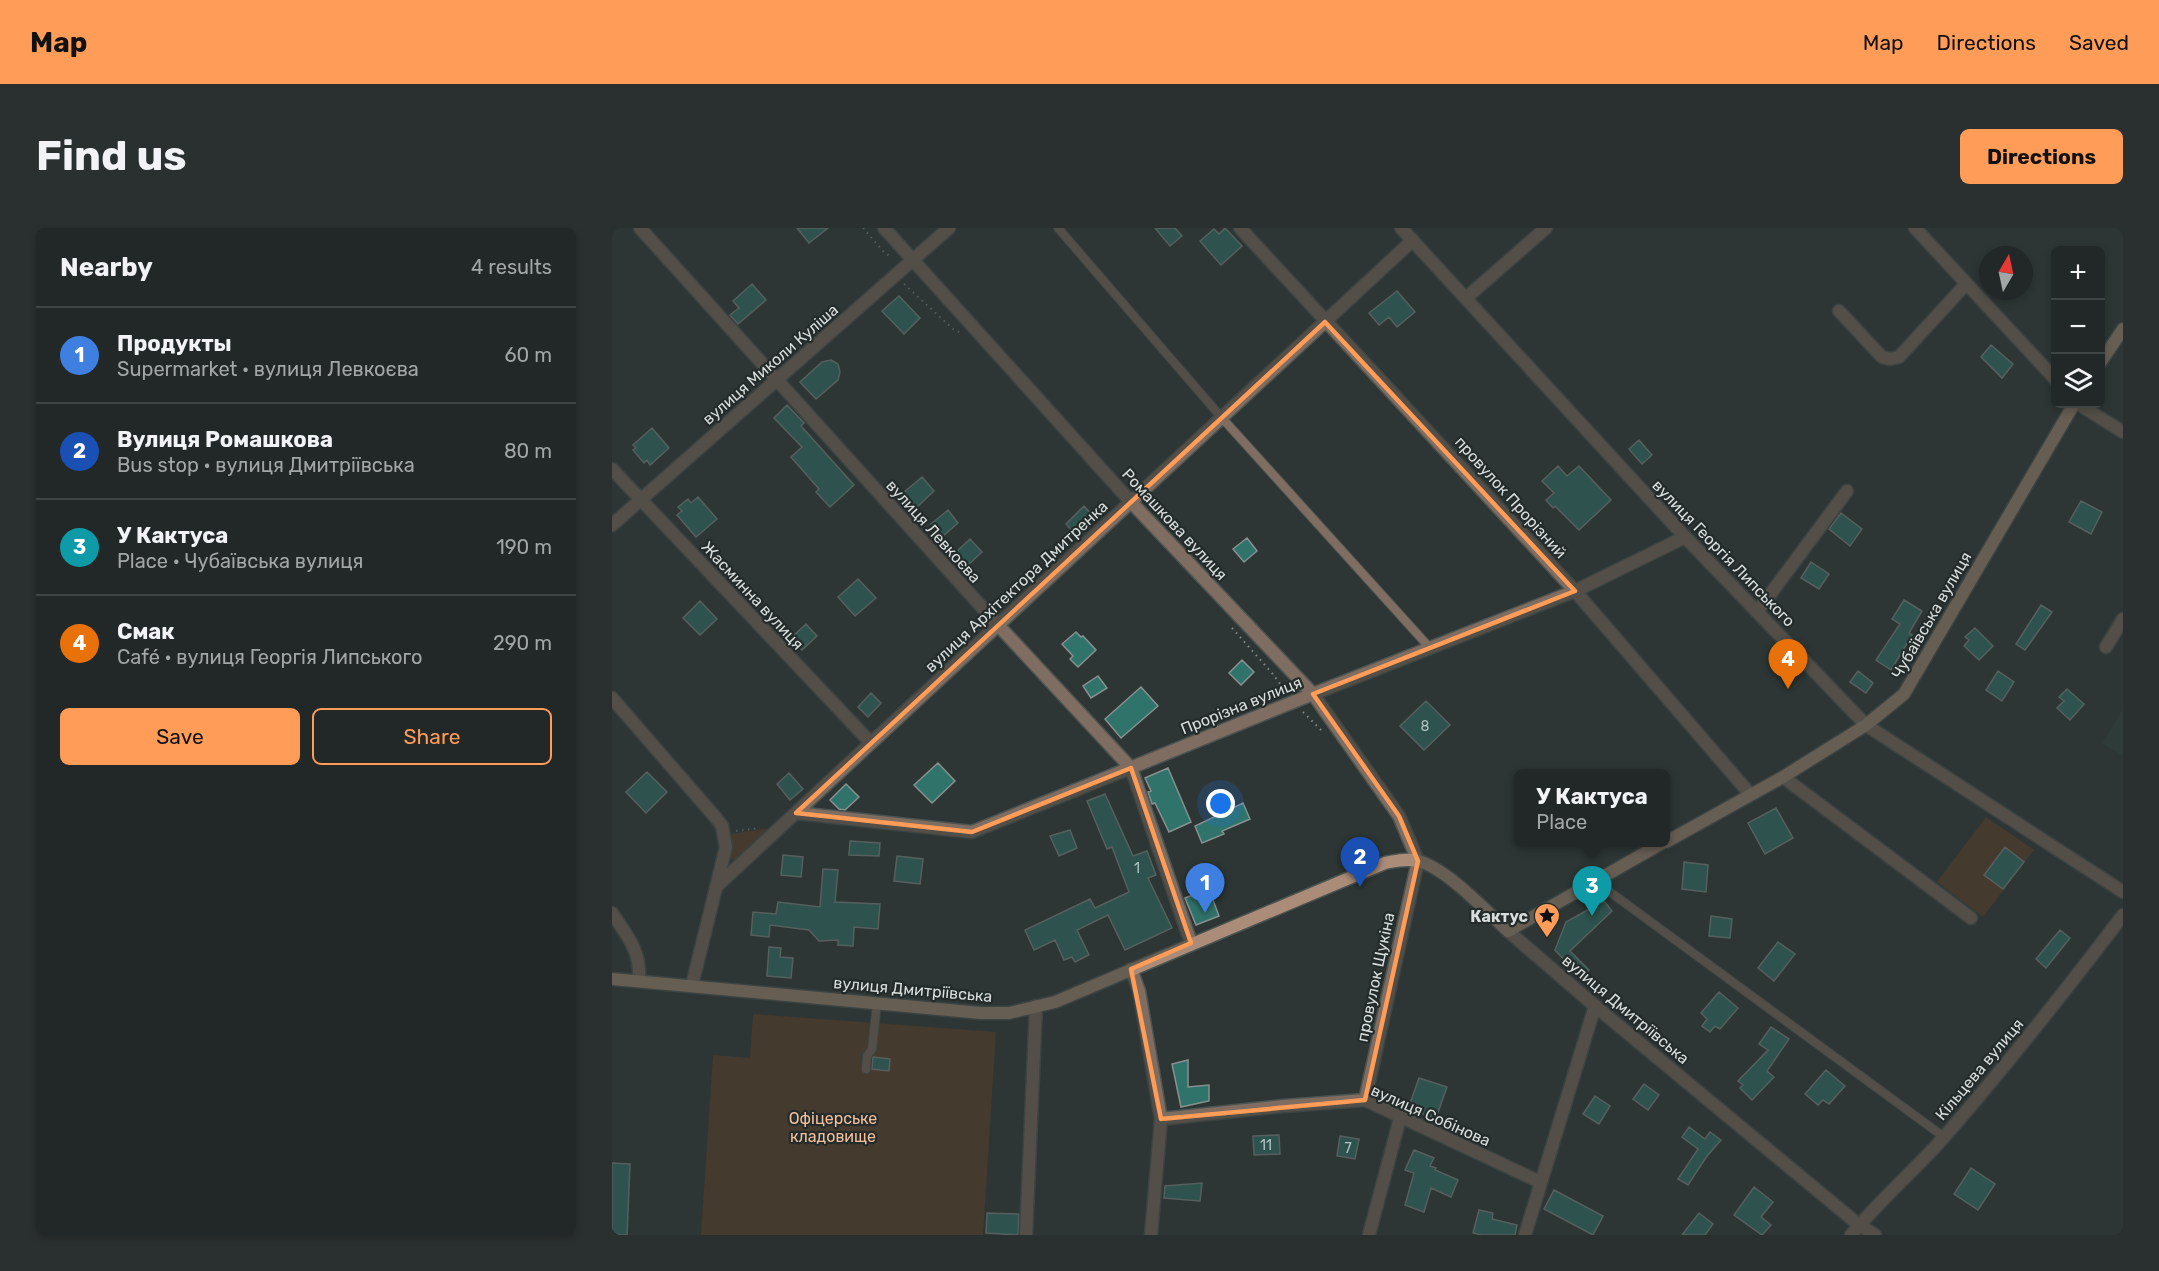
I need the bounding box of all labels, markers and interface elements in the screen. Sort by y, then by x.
text: Map [30,26,87,59]
text: Map [1863,30,1904,55]
text: Directions [1937,30,2036,55]
text: Saved [2069,30,2129,55]
button: Directions [1960,129,2123,184]
text: Find us [36,131,187,181]
north arrow [1979,246,2033,300]
map controls [2051,246,2105,408]
button: + [2051,246,2105,300]
text: Nearby [60,252,153,283]
text: 4 results [471,255,552,279]
street label: вулиця Миколи Куліша [699,300,842,429]
button: − [2051,300,2105,354]
text: Продукты [117,330,232,357]
text: 1 [75,343,84,367]
text: 60 m [505,343,552,367]
button: layers [2051,354,2105,408]
text: Supermarket · вулиця Левкоєва [117,357,419,381]
text: Вулиця Ромашкова [117,426,333,453]
street label: провулок Прорізний [1451,432,1570,562]
text: 2 [73,439,86,463]
text: 80 m [504,439,552,463]
text: Bus stop · вулиця Дмитріївська [117,453,415,477]
street label: Ромашкова вулиця [1118,465,1231,584]
street label: вулиця Левкоєва [882,476,985,587]
street label: вулиця Георгія Липського [1648,476,1799,631]
street label: вулиця Архітектора Дмитренка [921,497,1112,676]
text: У Кактуса [117,522,228,549]
text: 3 [73,535,86,559]
text: 190 m [496,535,552,559]
street label: Жасминна вулиця [697,537,808,653]
street label: Чубаївська вулиця [1887,548,1975,682]
text: Place · Чубаївська вулиця [117,549,363,573]
text: Смак [117,618,175,645]
text: 4 [73,631,86,655]
text: 290 m [493,631,552,655]
pin: 4 [1768,640,1808,689]
text: Café · вулиця Георгія Липського [117,645,422,669]
street label: Прорізна вулиця [1178,672,1305,738]
button: Save [60,708,300,765]
button: Share [312,708,552,765]
house number: 8 [1421,718,1430,735]
popup [1514,769,1670,847]
text: У Кактуса [1536,783,1648,810]
your location [1206,789,1235,818]
text: Place [1536,810,1587,834]
pin: 2 [1340,838,1380,887]
house number: 1 [1134,860,1140,877]
pin: 1 [1186,864,1224,913]
pin: 3 [1572,866,1612,916]
place icon: Кактус [1532,901,1562,939]
place label: Кактус [1470,907,1528,926]
street label: провулок Щукіна [1353,911,1398,1043]
street label: вулиця Дмитріївська [1558,951,1693,1068]
street label: вулиця Дмитріївська [833,973,993,1006]
street label: Кільцева вулиця [1931,1015,2027,1124]
street label: вулиця Собінова [1368,1081,1493,1150]
park label: Офіцерське кладовище [789,1109,877,1146]
house number: 11 [1260,1137,1272,1154]
house number: 7 [1344,1140,1352,1157]

